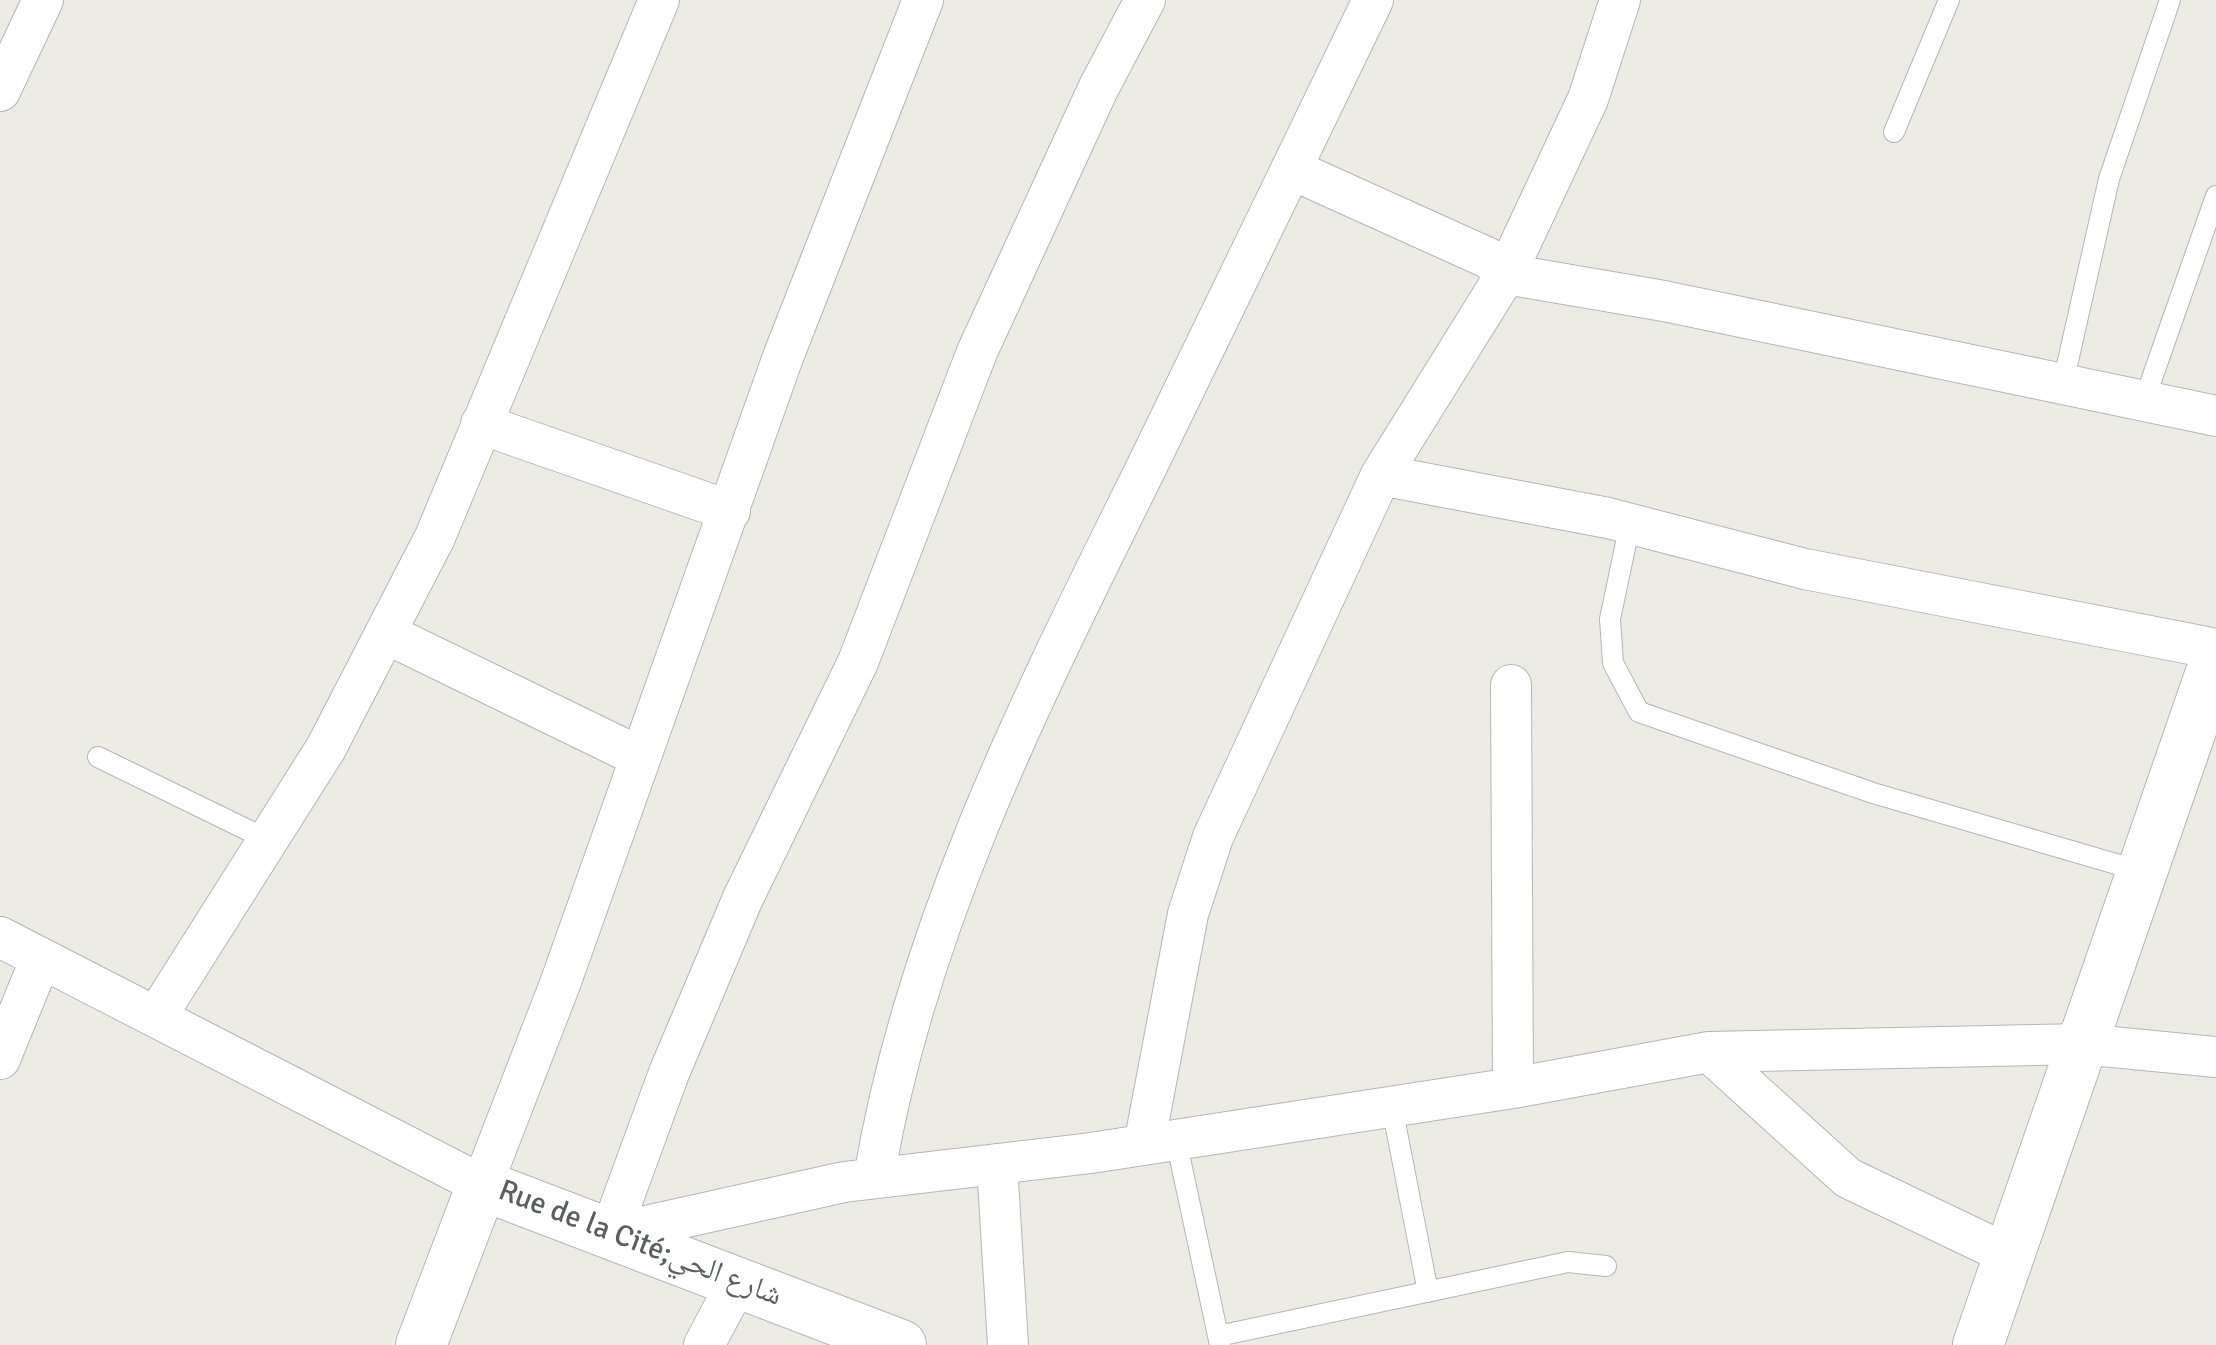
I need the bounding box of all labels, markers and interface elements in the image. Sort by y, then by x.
street label: Rue de la Cité;شارع الحي [493,1173,787,1315]

